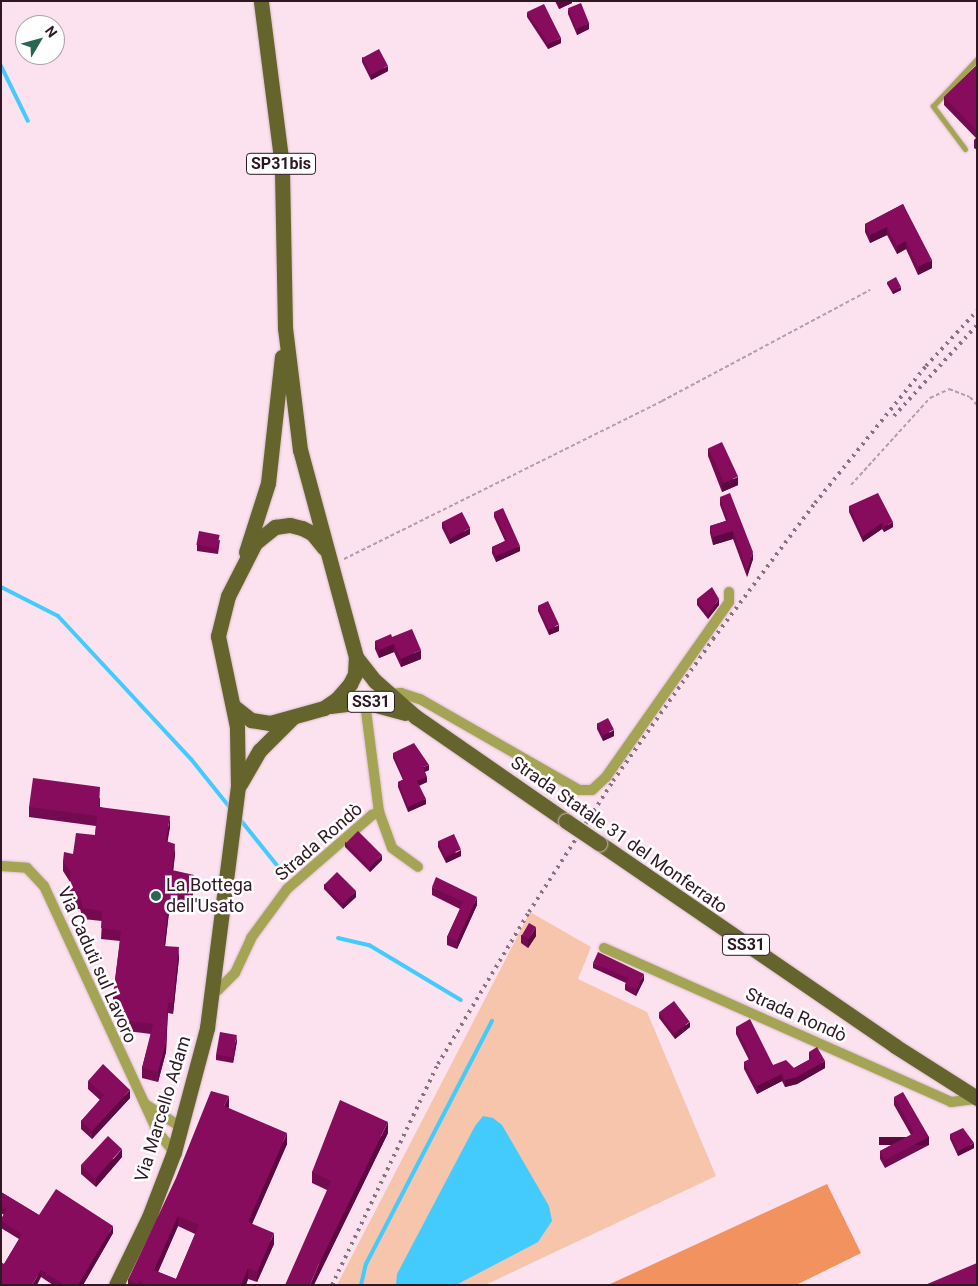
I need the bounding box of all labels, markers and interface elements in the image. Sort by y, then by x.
north arrow [15,15,65,65]
text: N [42,23,61,40]
road number: SP31bis [246,150,316,178]
road number: SS31 [346,689,396,716]
street label: Strada Statale 31 del Monferrato [507,752,731,918]
street label: Strada Rondò [271,798,367,886]
place label: La Bottega dell'Usato [166,875,253,918]
street label: Via Caduti sul Lavoro [53,883,141,1047]
marker: La Bottega dell'Usato [150,890,162,902]
road number: SS31 [721,932,771,958]
street label: Strada Rondò [742,983,850,1047]
street label: Via Marcello Adam [131,1033,195,1185]

